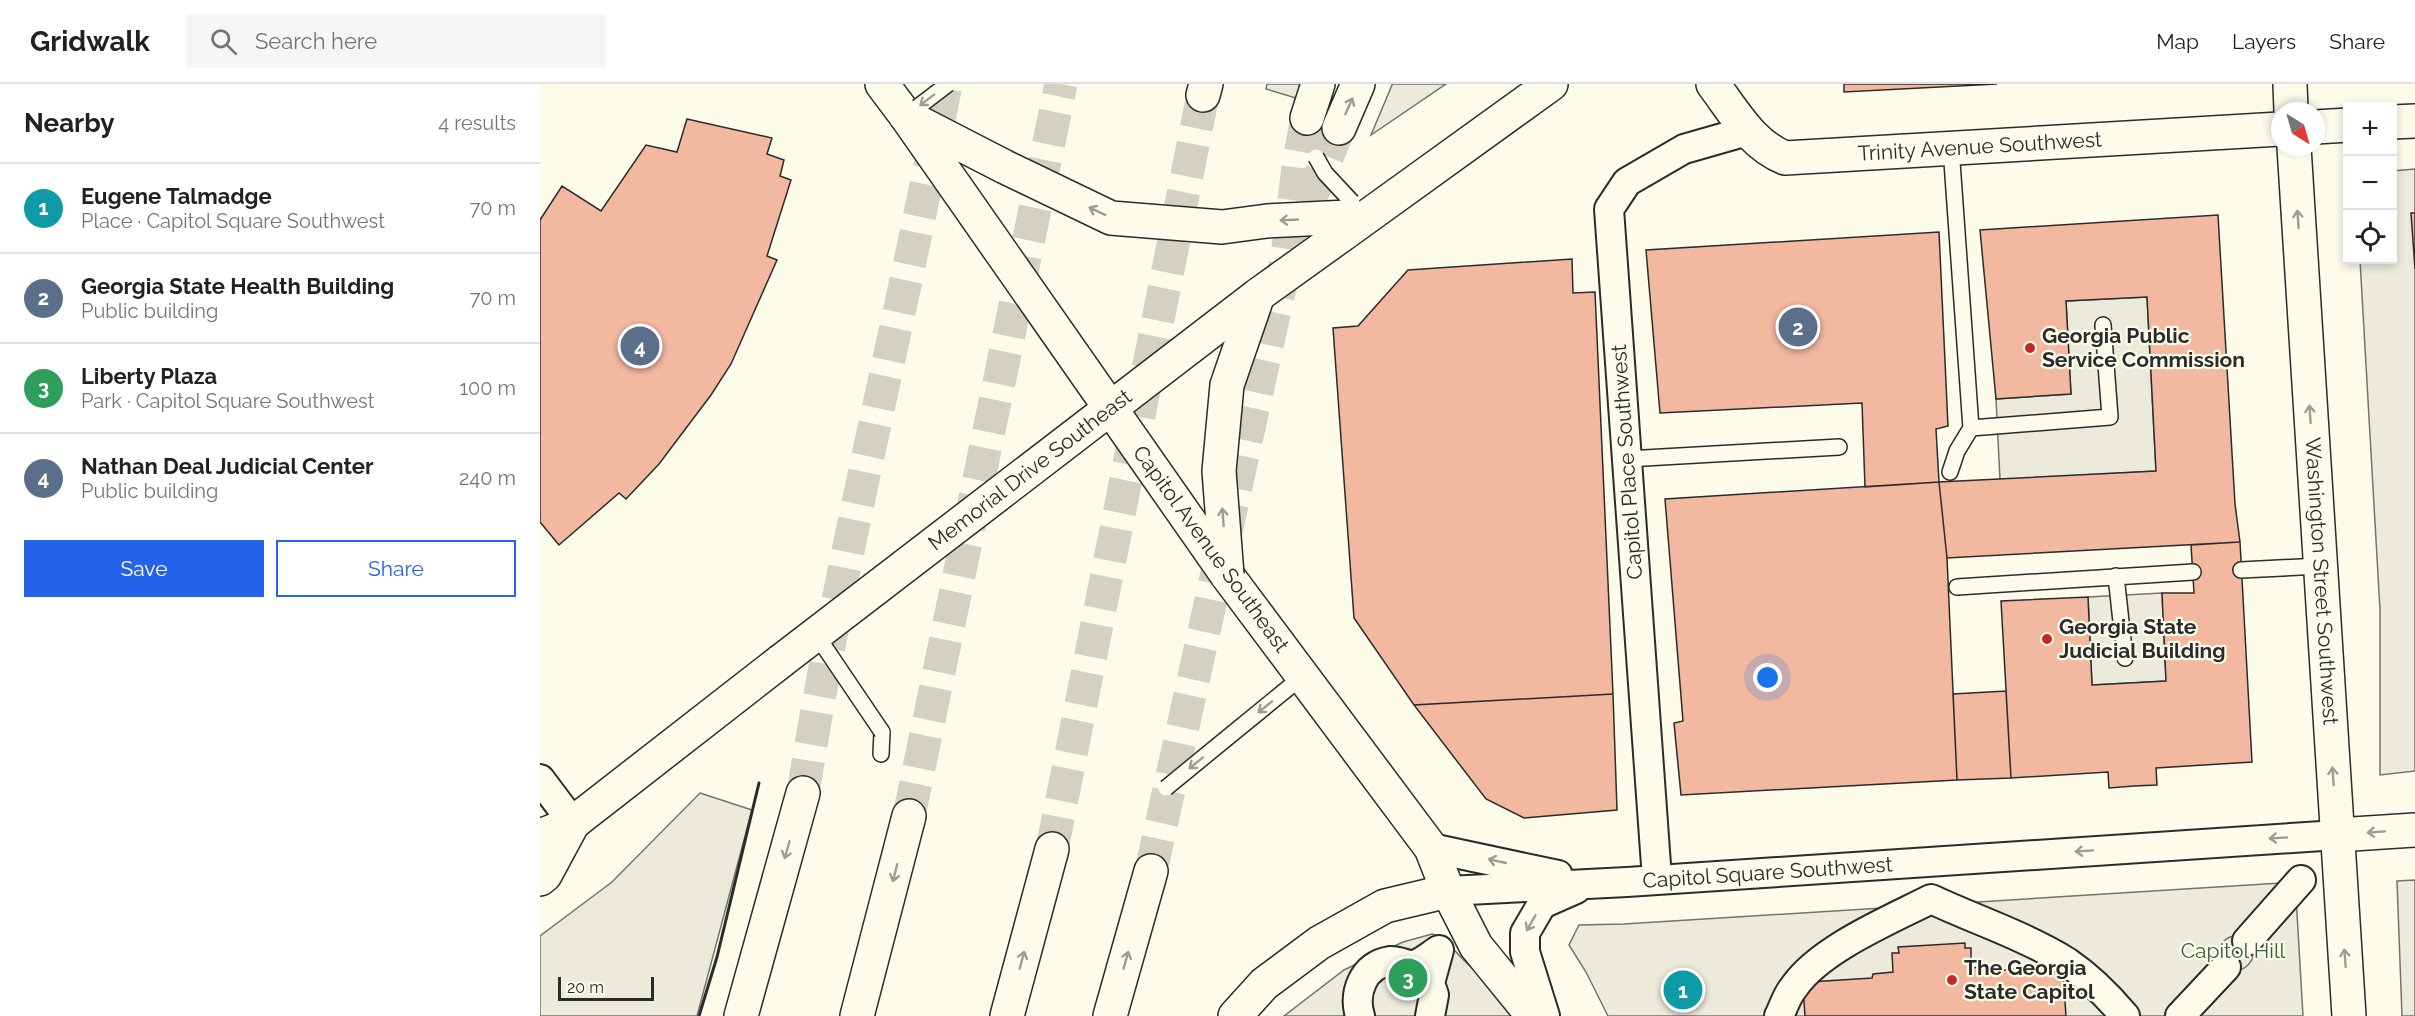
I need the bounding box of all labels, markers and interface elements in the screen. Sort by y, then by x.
search box [186,14,606,68]
text: Gridwalk [30,25,150,58]
icon: search [207,25,240,58]
text: Search here [255,28,377,54]
text: Map [2156,29,2199,54]
text: Layers [2232,29,2296,54]
text: Share [2329,29,2385,54]
one-way arrow [919,94,935,106]
one-way arrow [1344,97,1355,116]
north arrow [2271,102,2325,156]
map controls [2343,102,2397,264]
button: + [2343,102,2397,156]
text: Nearby [24,108,114,138]
text: 4 results [438,111,516,135]
street label: Trinity Avenue Southwest [1857,126,2103,166]
button: − [2343,156,2397,210]
text: Eugene Talmadge [81,183,272,209]
text: 1 [39,196,48,220]
text: 70 m [470,196,516,220]
one-way arrow [1088,204,1106,216]
text: Place · Capitol Square Southwest [81,209,385,233]
one-way arrow [2292,210,2303,230]
button: locate [2343,210,2397,264]
one-way arrow [1280,214,1300,225]
text: Georgia State Health Building [81,273,394,299]
text: 2 [38,286,49,310]
text: 70 m [470,286,516,310]
text: Public building [81,299,218,323]
pin: 2 [1778,304,1818,350]
place label: Georgia Public Service Commission [2042,323,2245,372]
pin: 4 [620,324,660,368]
marker: Georgia Public Service Commission [2023,341,2037,355]
street label: Capitol Place Southwest [1606,344,1647,580]
text: Liberty Plaza [81,363,217,389]
text: 3 [38,376,49,400]
text: 100 m [459,376,516,400]
street label: Memorial Drive Southeast [923,384,1136,555]
text: Park · Capitol Square Southwest [81,389,374,413]
one-way arrow [2305,405,2316,425]
street label: Washington Street Southwest [2300,437,2344,726]
street label: Capitol Avenue Southeast [1128,440,1295,657]
text: Nathan Deal Judicial Center [81,453,374,479]
text: 4 [38,466,49,490]
text: 240 m [459,466,516,490]
text: Public building [81,479,218,503]
one-way arrow [1217,508,1228,527]
button: Save [24,540,264,597]
button: Share [276,540,516,597]
place label: Georgia State Judicial Building [2059,614,2226,663]
marker: Georgia State Judicial Building [2040,632,2054,646]
your location [1753,663,1782,692]
one-way arrow [1258,700,1273,714]
one-way arrow [1189,756,1204,770]
one-way arrow [2327,767,2338,787]
one-way arrow [2366,827,2386,838]
one-way arrow [2269,833,2289,844]
one-way arrow [781,840,792,859]
one-way arrow [2074,845,2094,856]
street label: Capitol Square Southwest [1642,851,1893,893]
one-way arrow [1488,855,1507,867]
one-way arrow [889,863,901,882]
one-way arrow [1525,914,1537,931]
park label: Capitol Hill [2181,938,2286,963]
one-way arrow [2339,948,2350,968]
one-way arrow [1017,950,1028,969]
one-way arrow [1121,951,1132,970]
place label: The Georgia State Capitol [1964,955,2095,1004]
pin: 3 [1388,956,1428,1000]
pin: 1 [1664,968,1702,1012]
marker: The Georgia State Capitol [1945,973,1959,987]
scale bar [558,974,654,1002]
text: 20 m [567,978,604,997]

